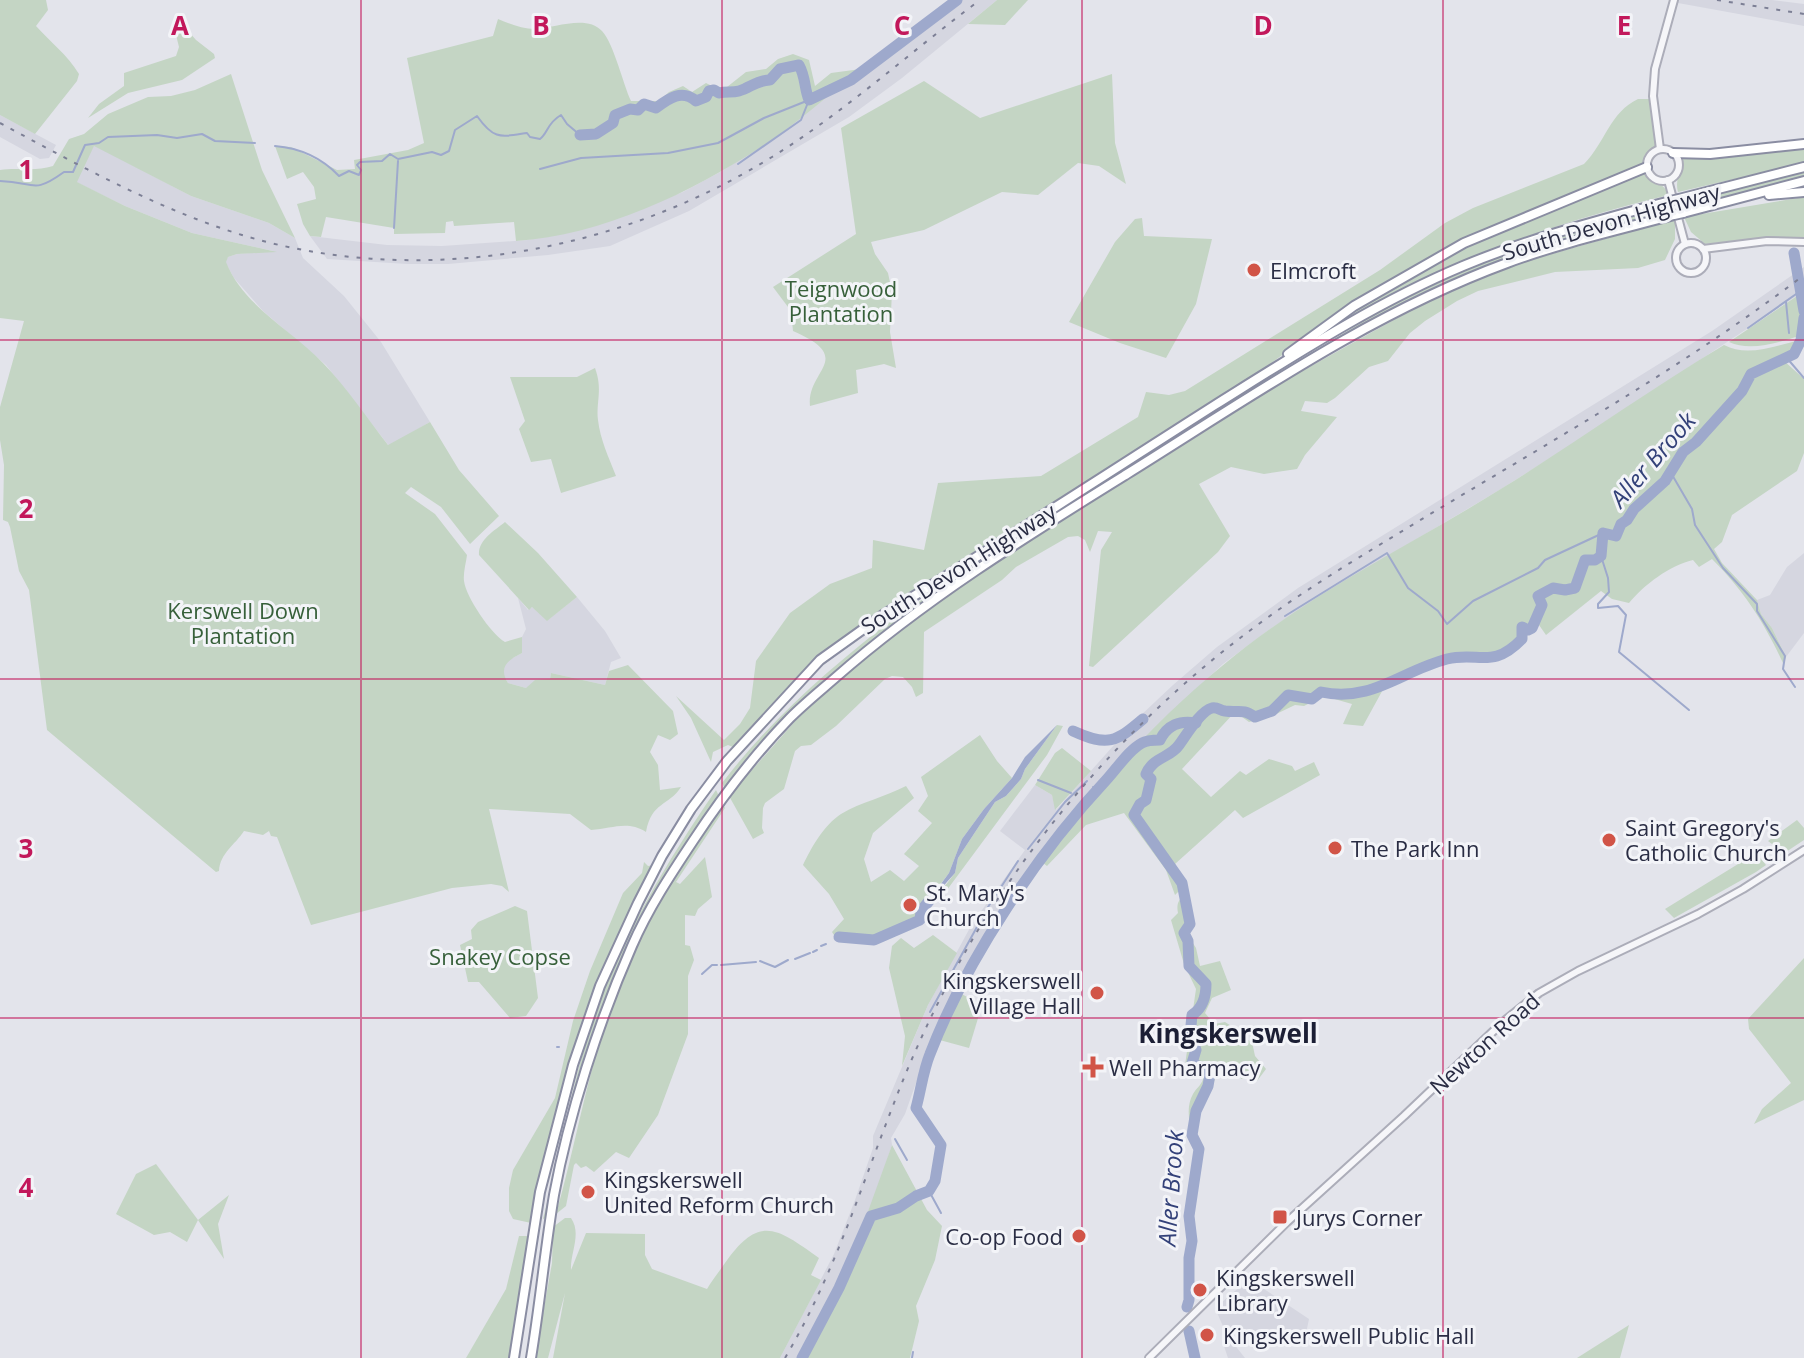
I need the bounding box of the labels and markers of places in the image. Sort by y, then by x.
place label: Elmcroft [1270,255,1356,285]
marker: Elmcroft [1245,261,1263,279]
place label: Saint Gregory's Catholic Church [1625,812,1787,867]
marker: Saint Gregory's Catholic Church [1600,831,1618,849]
place label: The Park Inn [1351,833,1480,863]
marker: The Park Inn [1326,839,1344,857]
place label: St. Mary's Church [926,877,1025,932]
marker: St. Mary's Church [901,896,919,914]
place label: Kingskerswell Village Hall [942,965,1081,1020]
marker: Kingskerswell Village Hall [1088,984,1106,1002]
place label: Well Pharmacy [1109,1052,1262,1082]
marker: Well Pharmacy [1084,1058,1102,1076]
place label: Kingskerswell United Reform Church [604,1164,834,1219]
marker: Kingskerswell United Reform Church [579,1183,597,1201]
place label: Jurys Corner [1294,1202,1423,1232]
marker: Jurys Corner [1271,1208,1289,1226]
place label: Co-op Food [945,1221,1063,1251]
marker: Co-op Food [1070,1227,1088,1245]
place label: Kingskerswell Library [1216,1262,1355,1317]
marker: Kingskerswell Library [1191,1281,1209,1299]
place label: Kingskerswell Public Hall [1223,1320,1475,1350]
marker: Kingskerswell Public Hall [1198,1326,1216,1344]

